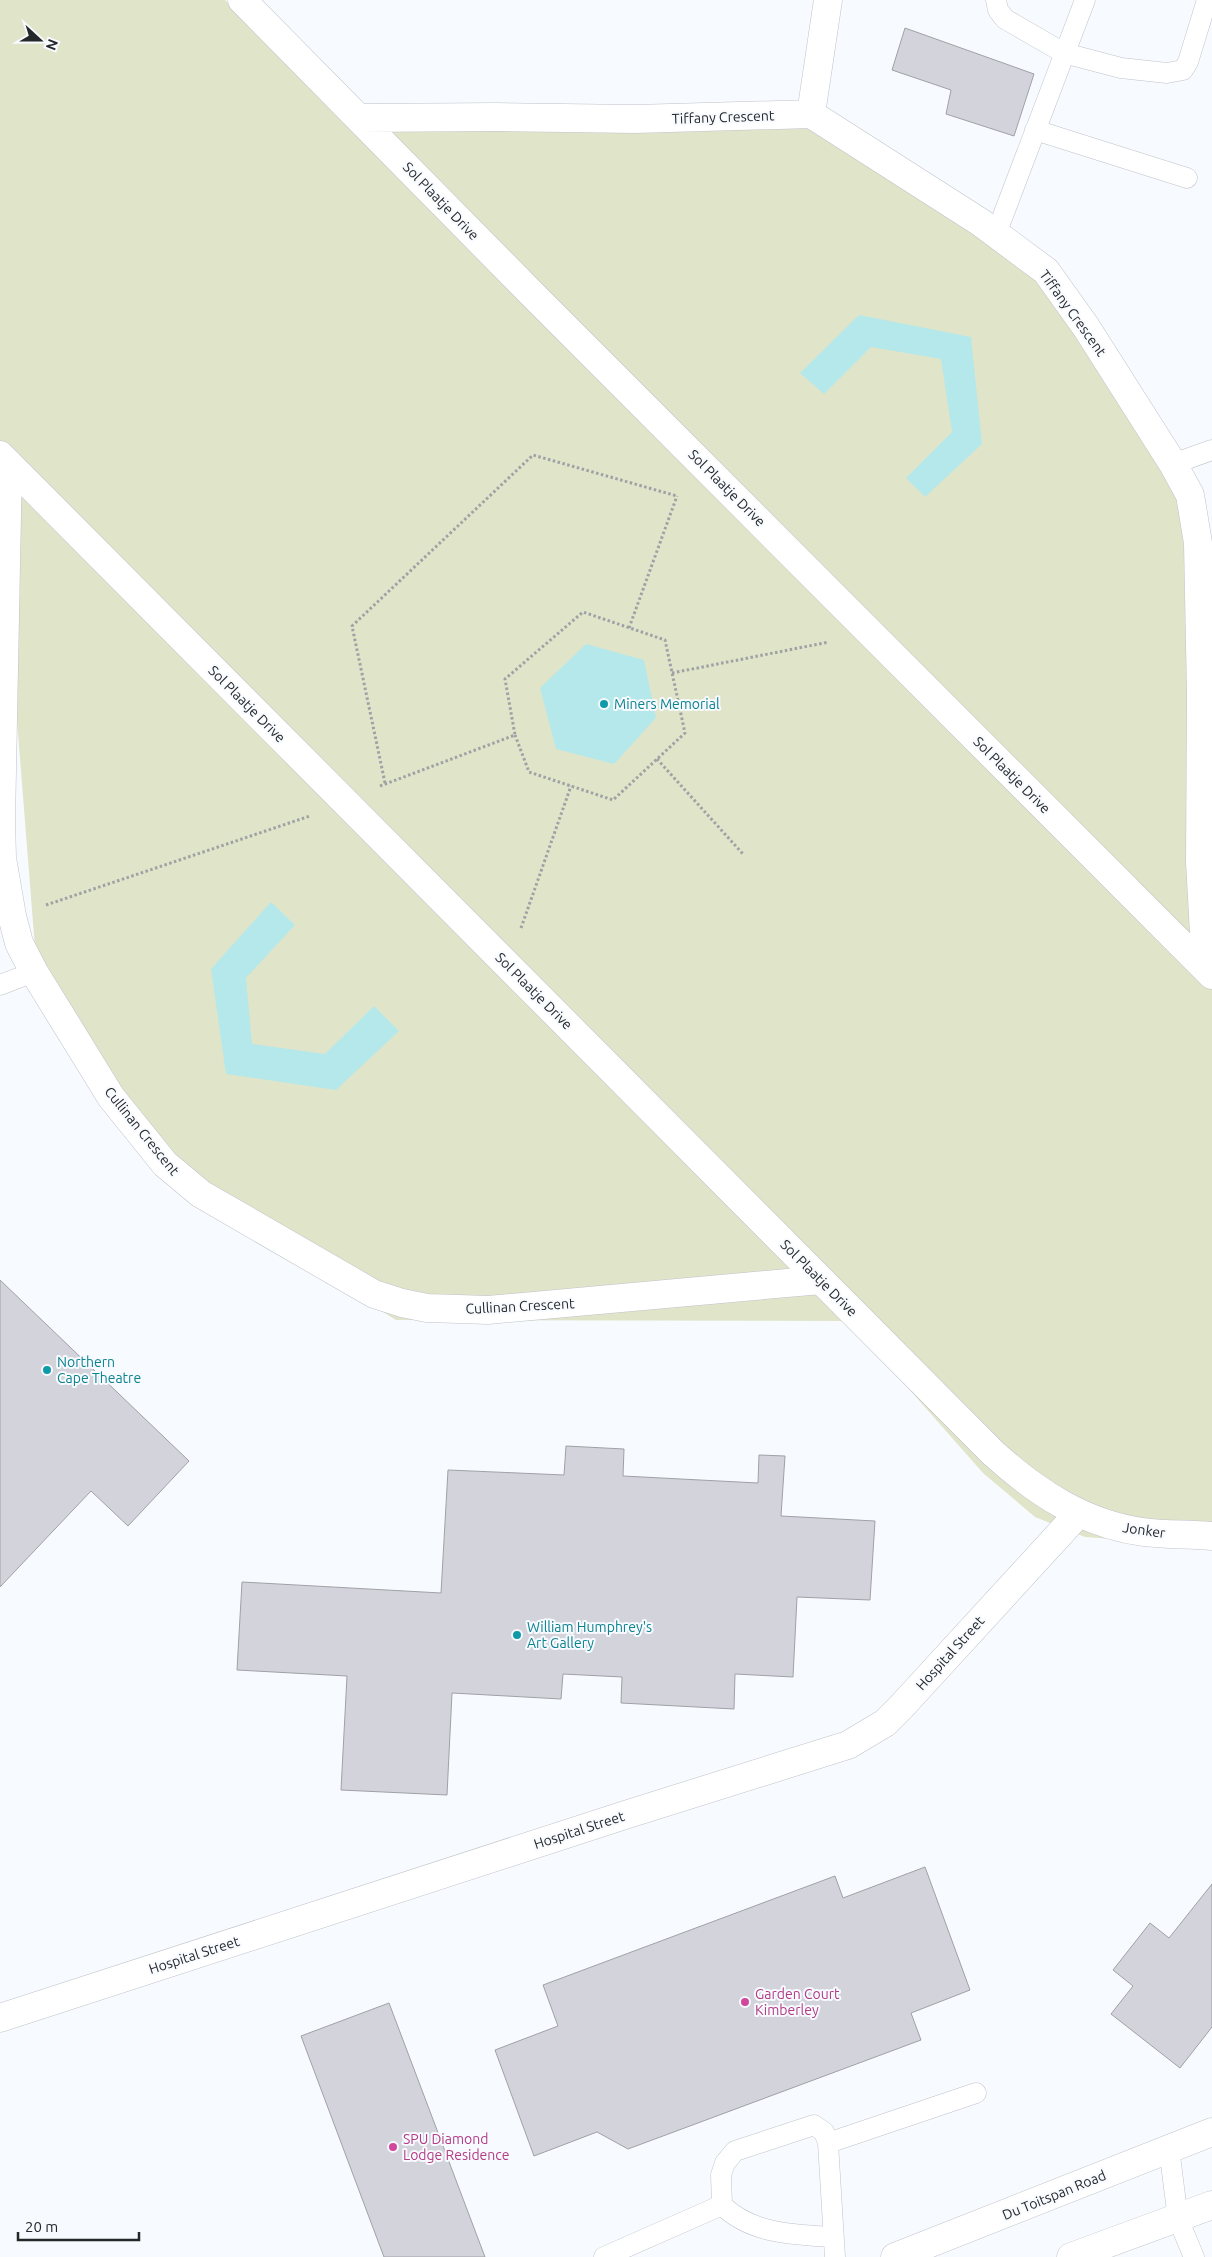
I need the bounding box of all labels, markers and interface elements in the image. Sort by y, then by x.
north arrow [15,15,65,65]
text: N [43,37,61,52]
street label: Tiffany Crescent [671,107,775,127]
street label: Sol Plaatje Drive [400,159,482,243]
street label: Tiffany Crescent [1036,267,1110,360]
street label: Sol Plaatje Drive [685,446,769,530]
street label: Sol Plaatje Drive [205,662,289,746]
place label: Miners Memorial [614,696,720,712]
marker: Miners Memorial [598,698,610,710]
street label: Sol Plaatje Drive [970,733,1054,817]
street label: Sol Plaatje Drive [492,949,576,1033]
street label: Cullinan Crescent [101,1084,183,1179]
street label: Sol Plaatje Drive [777,1236,861,1320]
street label: Cullinan Crescent [465,1295,575,1317]
place label: Northern Cape Theatre [57,1354,141,1386]
marker: Northern Cape Theatre [41,1364,53,1376]
street label: Jonker [1122,1519,1167,1541]
street label: Hospital Street [913,1612,988,1693]
place label: William Humphrey's Art Gallery [527,1619,652,1651]
marker: William Humphrey's Art Gallery [511,1629,523,1641]
street label: Hospital Street [532,1808,627,1852]
street label: Hospital Street [147,1933,242,1977]
place label: Garden Court Kimberley [755,1986,840,2018]
marker: Garden Court Kimberley [739,1996,751,2008]
place label: SPU Diamond Lodge Residence [403,2131,510,2163]
marker: SPU Diamond Lodge Residence [387,2141,399,2153]
street label: Du Toitspan Road [1000,2167,1108,2223]
scale bar [18,2210,139,2242]
text: 20 m [25,2218,58,2235]

